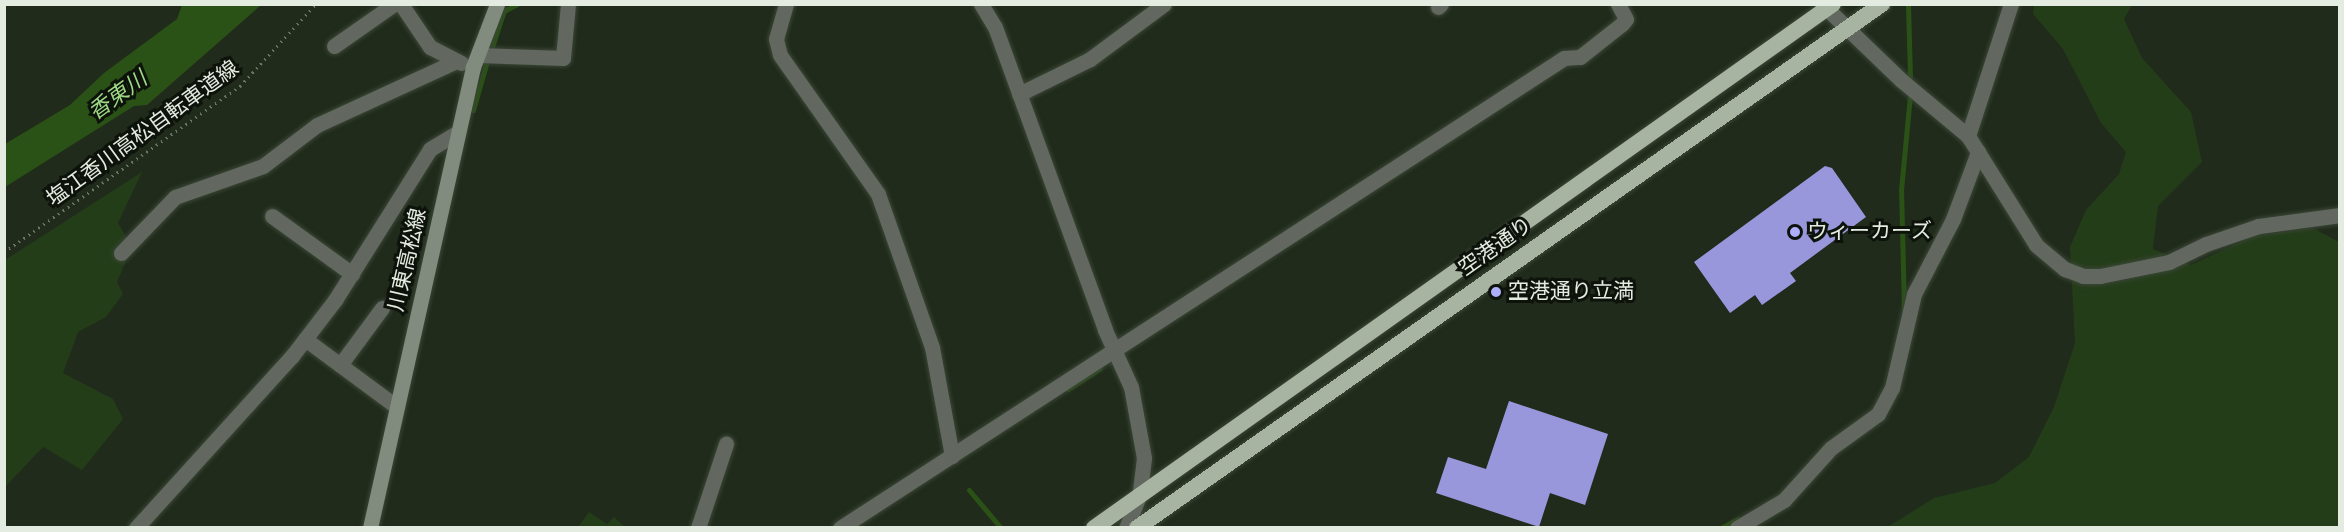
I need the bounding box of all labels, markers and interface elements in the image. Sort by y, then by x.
street label: 塩江香川高松自転車道線 [42,56,244,212]
water label: 香東川 [84,66,152,126]
street label: 川東高松線 [384,206,432,314]
street label: 空港通り [1454,213,1538,281]
place label: ウィーカーズ [1807,219,1933,245]
marker: ウィーカーズ [1788,225,1802,239]
place label: 空港通り立満 [1508,279,1634,305]
marker: 空港通り立満 [1489,285,1503,299]

